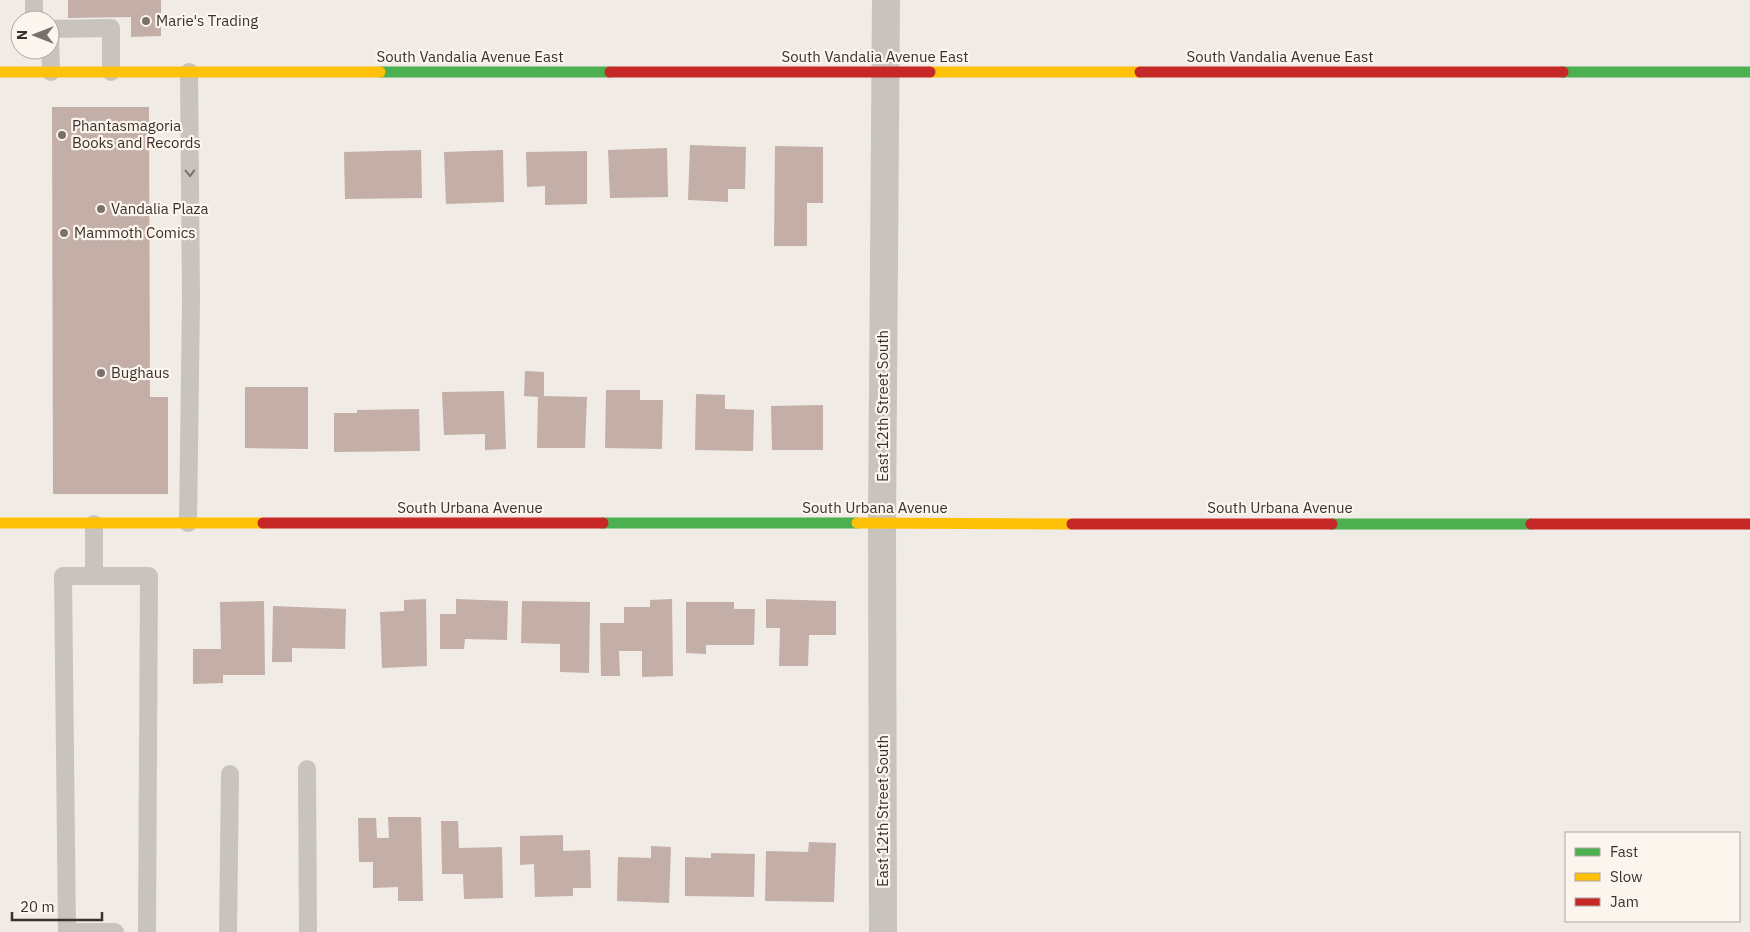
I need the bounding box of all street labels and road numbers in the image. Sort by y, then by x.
street label: South Vandalia Avenue East [376,47,564,66]
street label: South Vandalia Avenue East [781,47,969,66]
street label: South Vandalia Avenue East [1186,47,1374,66]
street label: East 12th Street South [873,330,892,482]
street label: South Urbana Avenue [397,498,543,517]
street label: South Urbana Avenue [802,498,948,517]
street label: South Urbana Avenue [1207,498,1353,517]
street label: East 12th Street South [873,735,892,887]

